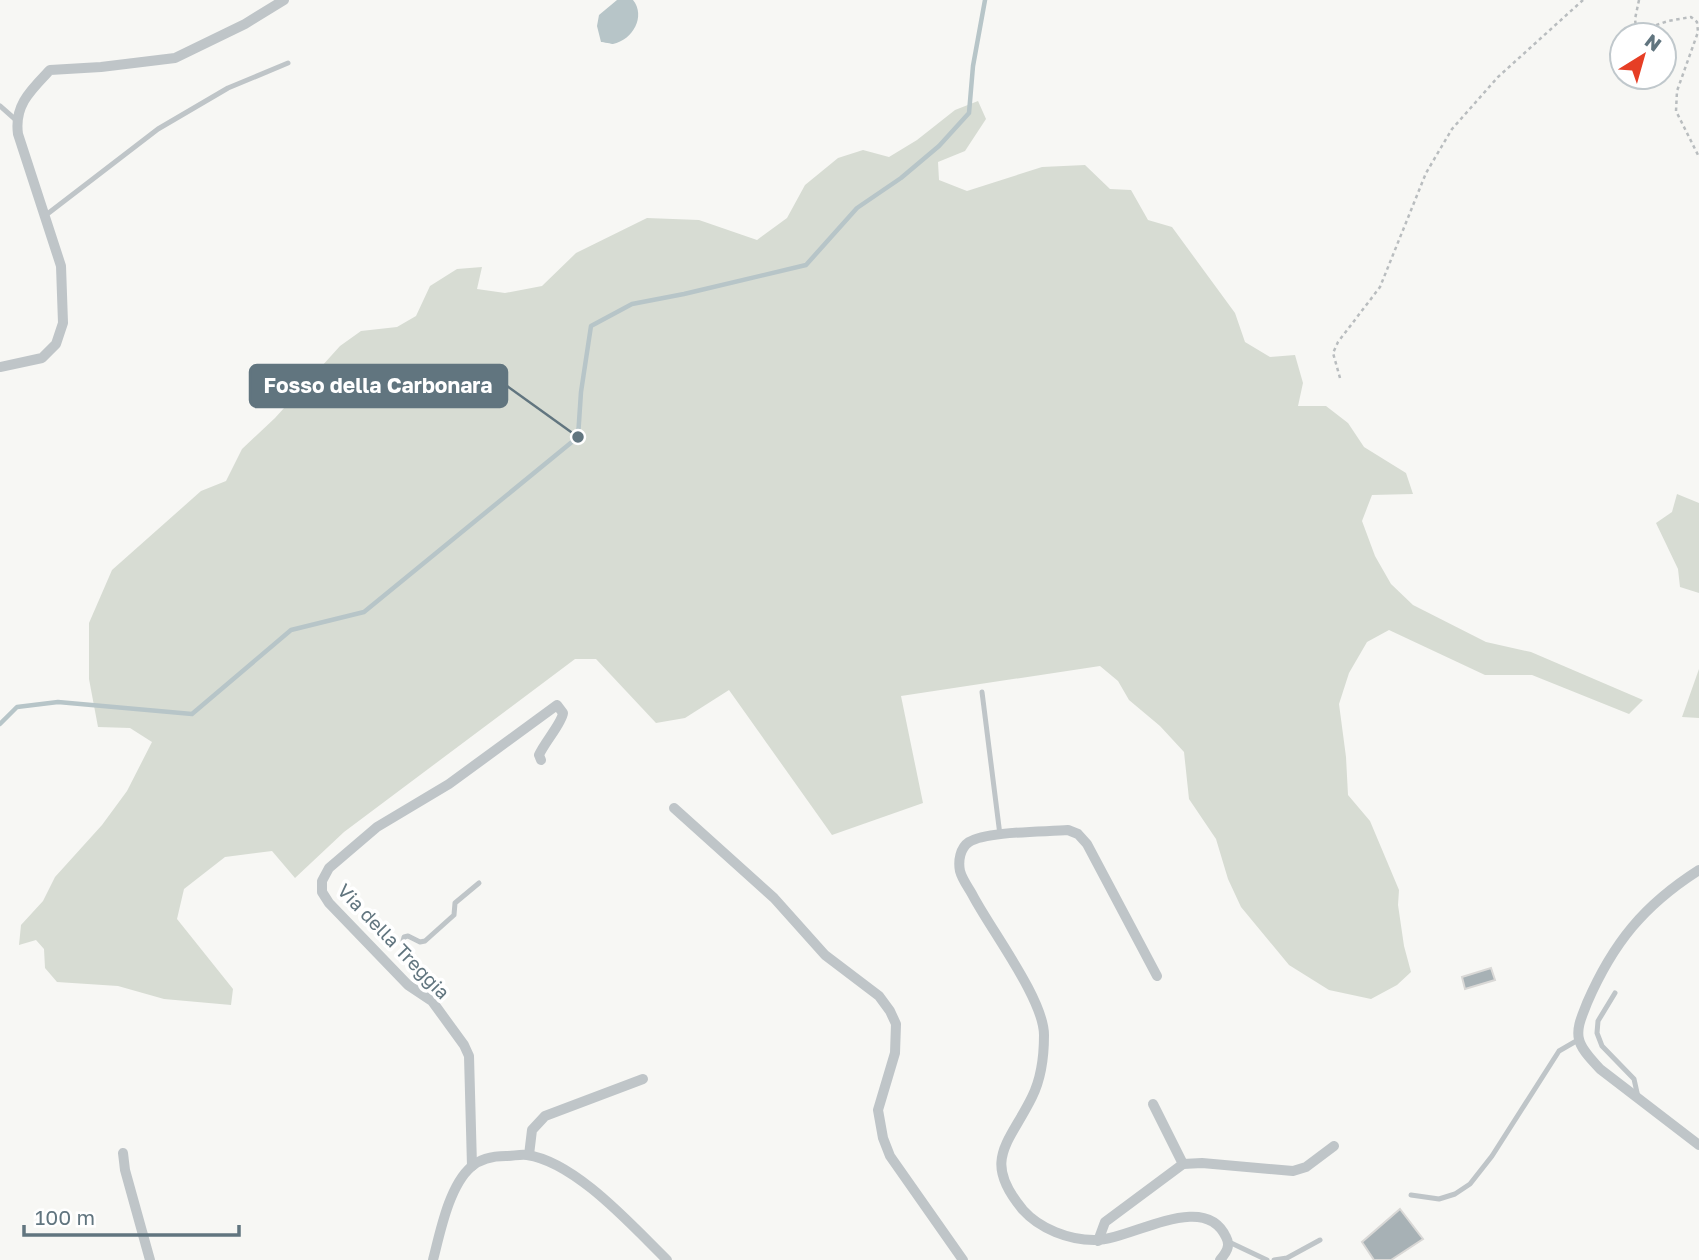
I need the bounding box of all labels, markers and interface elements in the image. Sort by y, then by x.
north arrow [1608,21,1678,91]
text: N [1641,28,1666,56]
callout: Fosso della Carbonara [250,365,507,407]
text: Fosso della Carbonara [264,372,492,398]
street label: Via della Treggia [333,879,455,1003]
scale bar [24,1194,240,1238]
text: 100 m [35,1204,95,1230]

